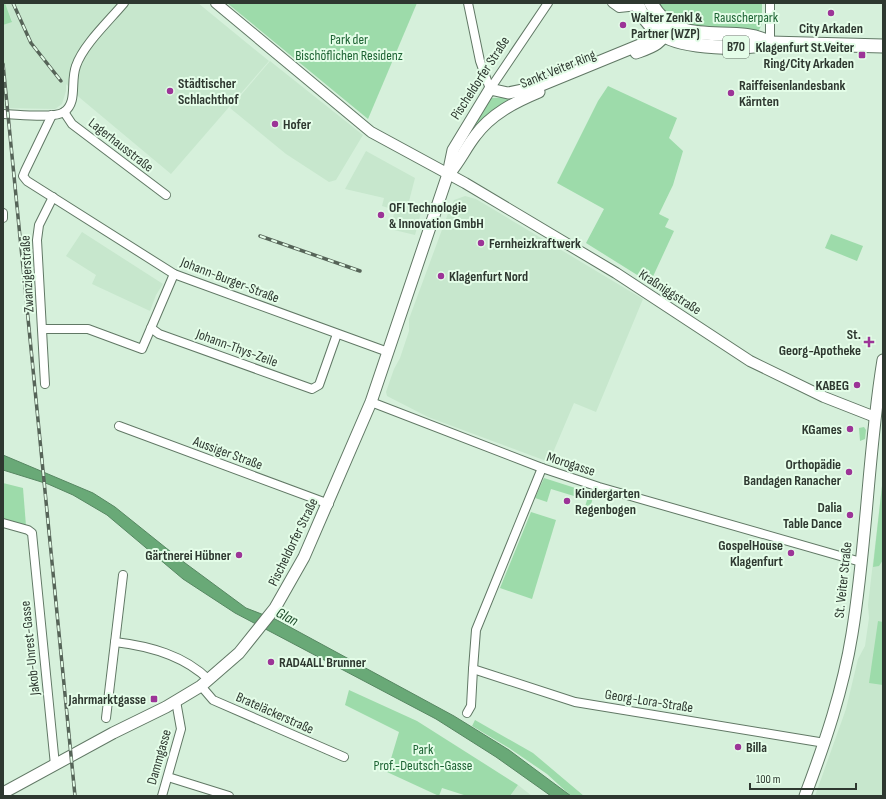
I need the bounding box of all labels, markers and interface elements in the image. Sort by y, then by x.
marker: City Arkaden [826,8,836,18]
place label: Walter Zenkl & Partner (WZP) [631,9,703,42]
park label: Rauscherpark [714,9,779,26]
marker: Walter Zenkl & Partner (WZP) [618,20,628,30]
place label: City Arkaden [799,20,863,37]
park label: Park der Bischöflichen Residenz [295,31,403,64]
street label: Pischeldorfer Straße [447,33,513,123]
road number: B70 [723,36,749,58]
place label: Klagenfurt St.Veiter Ring/City Arkaden [756,39,855,72]
street label: Sankt Veiter Ring [518,46,599,92]
marker: Klagenfurt St.Veiter Ring/City Arkaden [857,50,867,60]
place label: Städtischer Schlachthof [178,75,239,108]
place label: Raiffeisenlandesbank Kärnten [739,77,846,110]
marker: Städtischer Schlachthof [165,86,175,96]
marker: Raiffeisenlandesbank Kärnten [726,88,736,98]
street label: Lagerhausstraße [85,114,157,176]
place label: Hofer [283,116,312,133]
marker: Hofer [270,119,280,129]
place label: OFI Technologie & Innovation GmbH [389,199,484,232]
marker: OFI Technologie & Innovation GmbH [376,210,386,220]
street label: Zwanzigerstraße [16,235,38,313]
place label: Fernheizkraftwerk [489,235,581,252]
marker: Fernheizkraftwerk [476,238,486,248]
street label: Johann-Burger-Straße [177,253,282,307]
street label: Kraßniggstraße [636,266,704,318]
place label: Klagenfurt Nord [449,268,528,285]
marker: Klagenfurt Nord [436,271,446,281]
street label: Johann-Thys-Zeile [193,325,280,371]
place label: St. Georg-Apotheke [779,326,861,359]
marker: St. Georg-Apotheke [864,337,874,347]
place label: KABEG [816,377,849,394]
marker: KABEG [852,380,862,390]
place label: KGames [802,421,842,438]
marker: KGames [845,424,855,434]
street label: Aussiger Straße [190,432,265,473]
street label: Morogasse [545,448,597,480]
place label: Orthopädie Bandagen Ranacher [743,456,842,489]
marker: Orthopädie Bandagen Ranacher [844,467,854,477]
place label: Kindergarten Regenbogen [575,485,640,518]
street label: Pischeldorfer Straße [264,495,322,589]
marker: Kindergarten Regenbogen [562,496,572,506]
place label: Dalia Table Dance [783,499,842,532]
marker: Dalia Table Dance [845,510,855,520]
place label: GospelHouse Klagenfurt [718,537,783,570]
street label: St. Veiter Straße [831,541,855,619]
place label: Gärtnerei Hübner [145,547,232,564]
marker: GospelHouse Klagenfurt [786,548,796,558]
marker: Gärtnerei Hübner [234,550,244,560]
street label: Jakob-Unrest-Gasse [17,600,44,697]
water label: Glan [273,603,301,631]
place label: RAD4ALL Brunner [279,654,367,671]
marker: RAD4ALL Brunner [266,657,276,667]
street label: Georg-Lora-Straße [604,686,694,716]
street label: Brateläckerstraße [233,688,317,738]
place label: Jahrmarktgasse [68,691,146,708]
marker: Jahrmarktgasse [149,694,159,704]
street label: Dammgasse [143,728,175,786]
place label: Billa [746,739,767,756]
park label: Park Prof.-Deutsch-Gasse [374,741,472,774]
marker: Billa [733,742,743,752]
scale bar [750,765,856,791]
text: 100 m [756,772,781,787]

